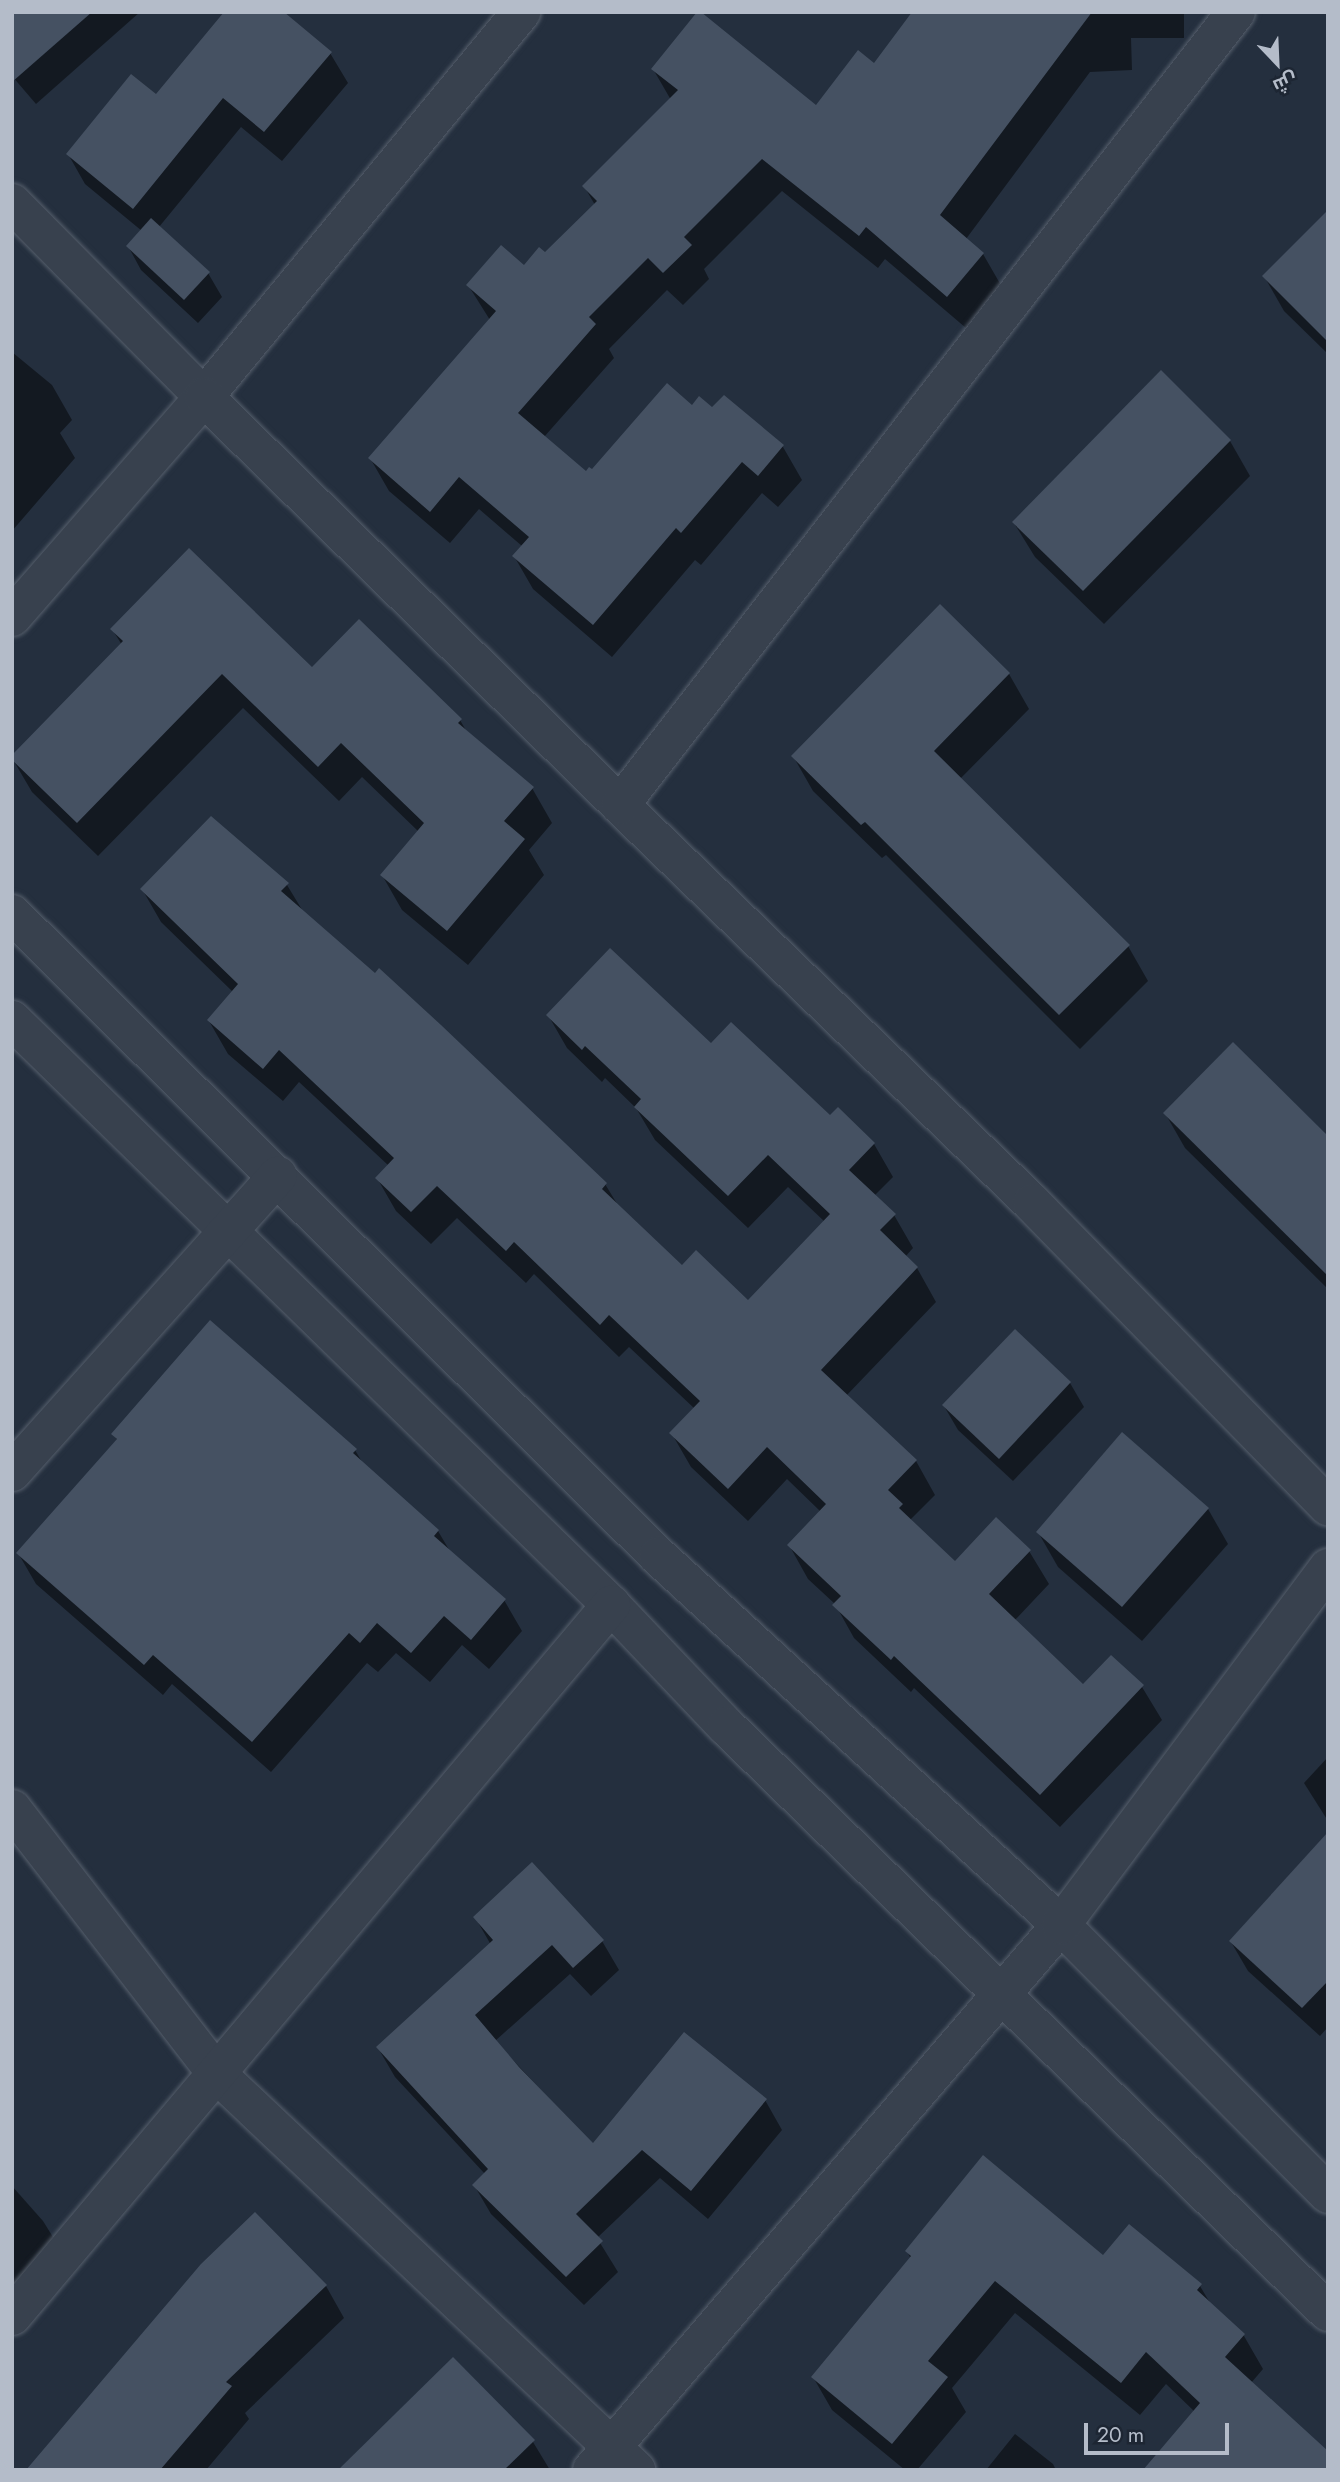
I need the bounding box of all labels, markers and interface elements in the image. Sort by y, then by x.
north arrow [1242,28,1312,98]
text: ش [1269,66,1302,100]
scale bar [1088,2408,1233,2452]
text: 20 m [1097,2420,1144,2450]

